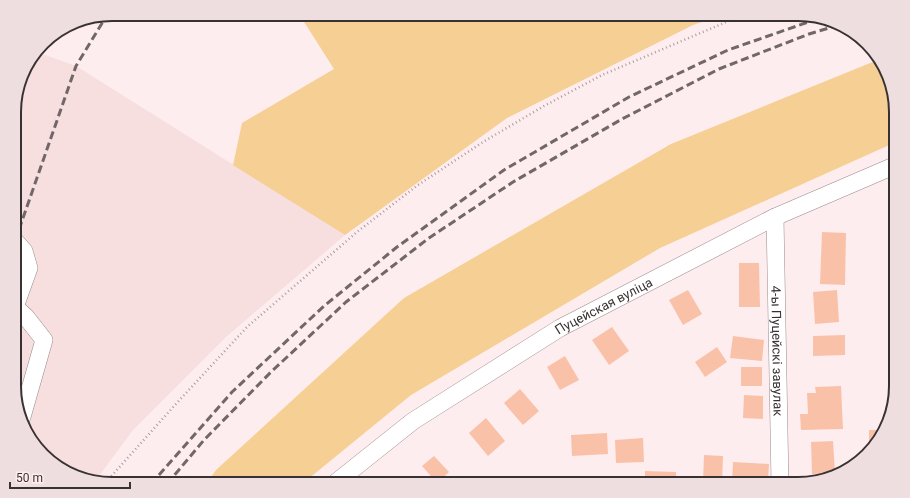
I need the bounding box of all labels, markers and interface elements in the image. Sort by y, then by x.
street label: Пуцейская вуліца [552,275,655,337]
street label: 4-ы Пуцейскі завулак [768,286,786,416]
scale bar [10,464,130,490]
text: 50 m [16,471,43,485]

